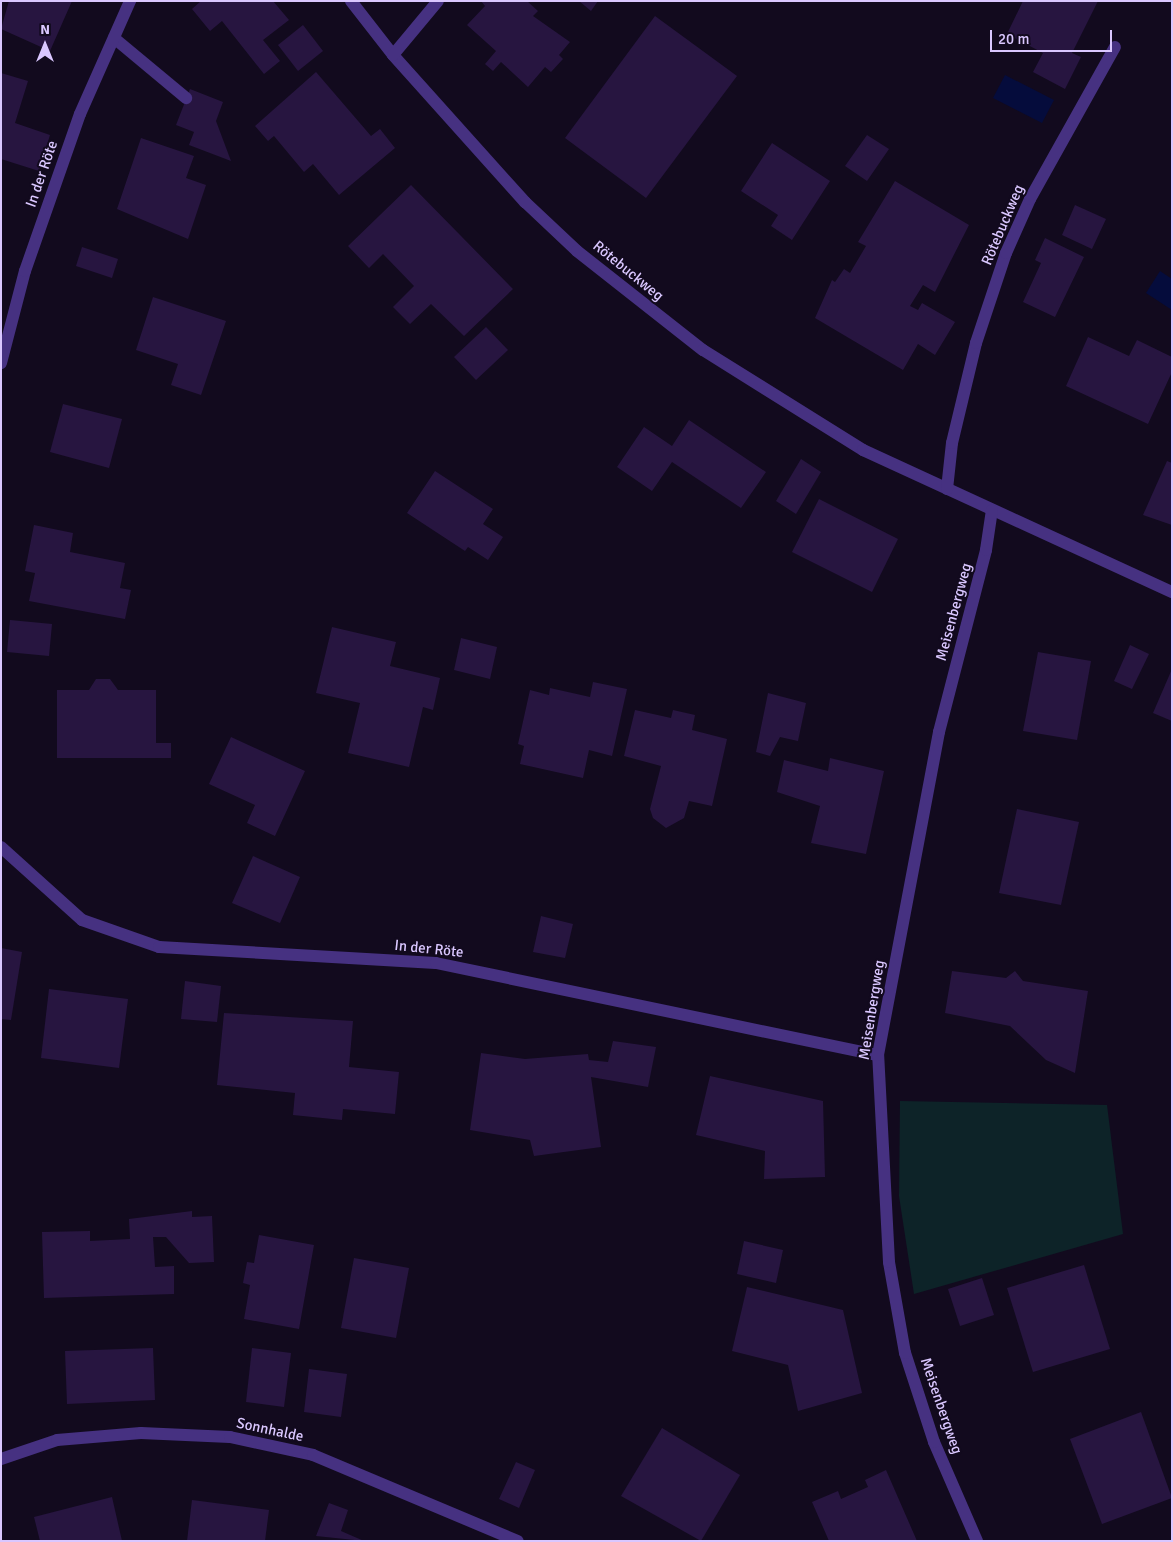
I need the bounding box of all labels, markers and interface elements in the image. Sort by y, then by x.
north arrow [20,20,70,70]
scale bar [993,20,1116,52]
text: N [40,21,50,38]
text: 20 m [998,30,1029,48]
street label: In der Röte [22,138,62,210]
street label: Rötebuckweg [978,182,1028,268]
street label: Rötebuckweg [589,237,667,305]
street label: Meisenbergweg [932,561,976,663]
street label: In der Röte [394,936,464,962]
street label: Meisenbergweg [855,959,889,1061]
street label: Meisenbergweg [916,1355,966,1457]
street label: Sonnhalde [235,1414,305,1446]

